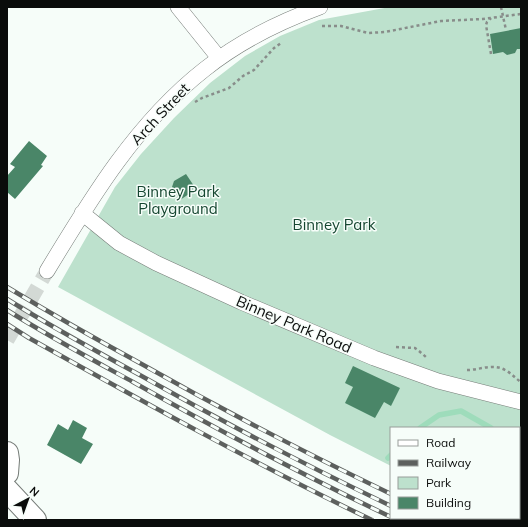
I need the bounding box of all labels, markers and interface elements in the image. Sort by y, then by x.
street label: Arch Street [126,79,194,149]
park label: Binney Park Playground [137,182,220,218]
park label: Binney Park [293,215,376,234]
street label: Binney Park Road [233,291,355,357]
legend [390,427,520,519]
text: Road [426,435,455,450]
text: Railway [426,455,472,470]
text: Park [426,475,452,490]
north arrow [8,479,48,519]
text: N [27,483,42,499]
text: Building [426,495,471,510]

